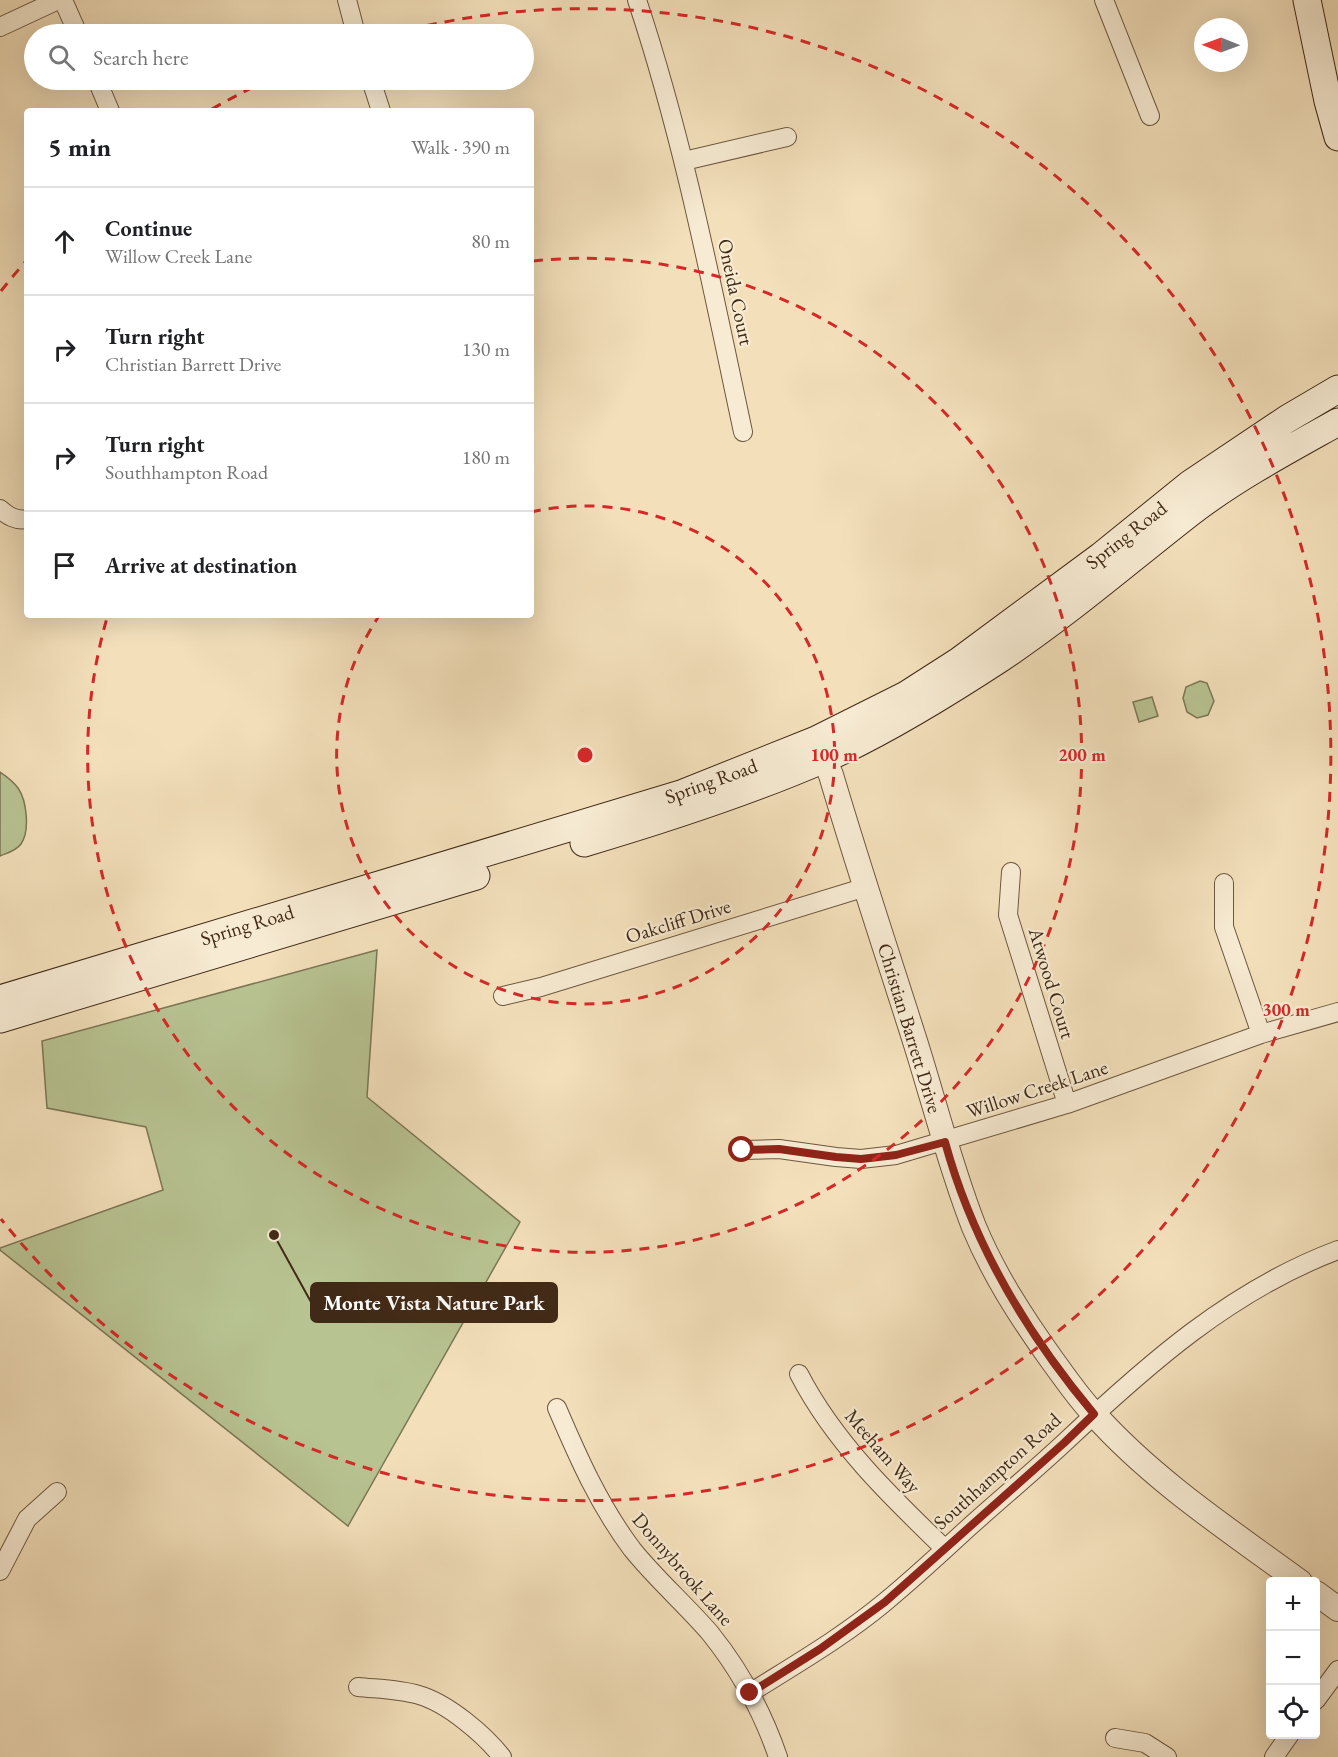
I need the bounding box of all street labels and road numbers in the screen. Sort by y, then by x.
street label: Oneida Court [712,236,760,348]
street label: Spring Road [1080,495,1173,575]
street label: Spring Road [661,752,762,810]
street label: Oakcliff Drive [622,893,734,949]
street label: Spring Road [197,898,298,952]
street label: Atwood Court [1022,923,1081,1042]
street label: Christian Barrett Drive [872,940,948,1116]
street label: Willow Creek Lane [963,1054,1111,1124]
street label: Meeham Way [839,1403,927,1499]
street label: Southhampton Road [928,1406,1067,1535]
street label: Donnybrook Lane [627,1507,739,1631]

